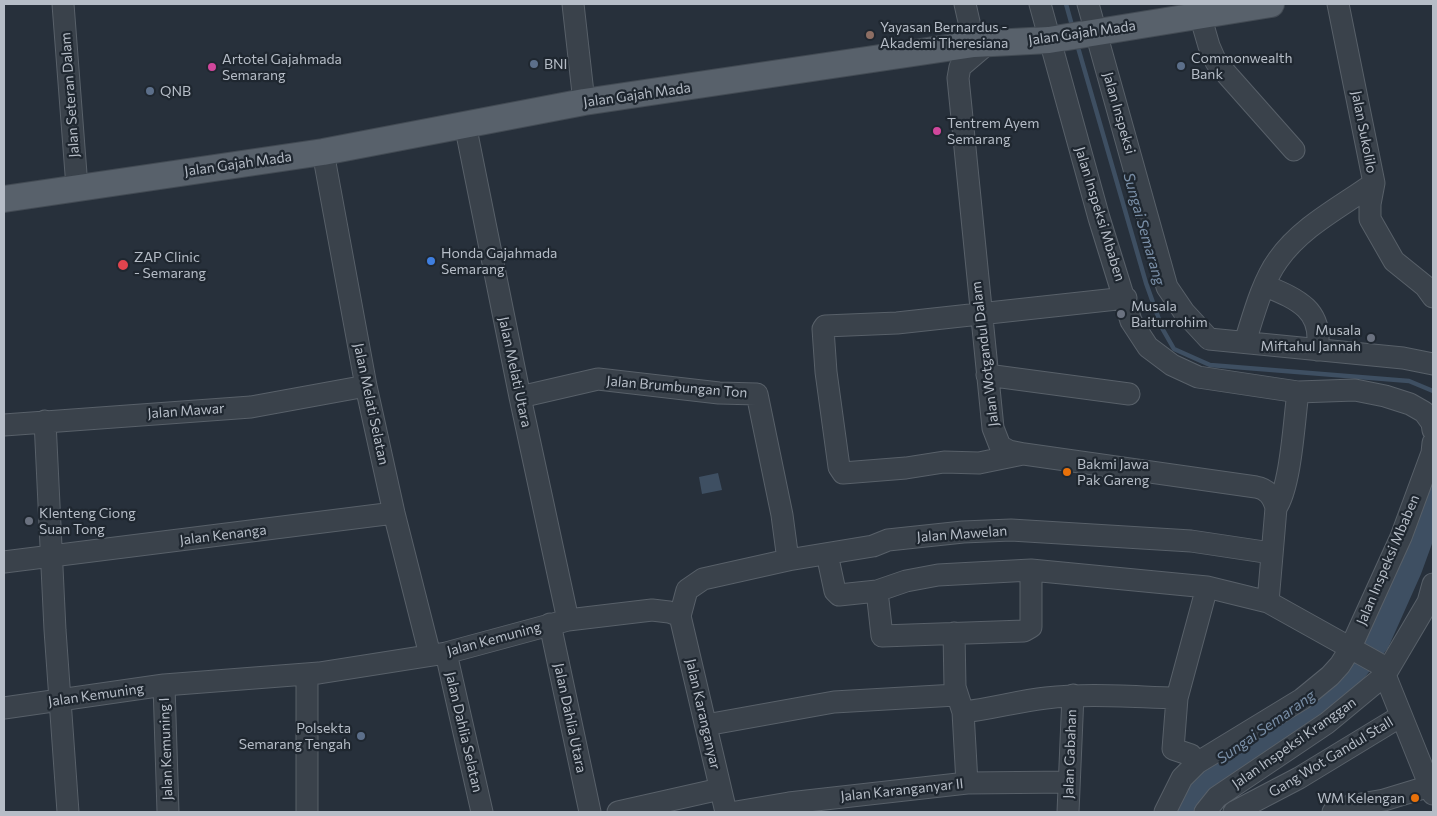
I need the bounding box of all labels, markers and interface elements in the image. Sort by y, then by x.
street label: Jalan Gajah Mada [1027,17,1137,49]
place label: Yayasan Bernardus - Akademi Theresiana [880,19,1008,52]
marker: Yayasan Bernardus - Akademi Theresiana [864,29,876,41]
street label: Jalan Seteran Dalam [57,32,83,158]
place label: Commonwealth Bank [1191,50,1293,82]
place label: Artotel Gajahmada Semarang [222,51,342,84]
place label: BNI [544,56,568,72]
marker: BNI [528,58,540,70]
marker: Commonwealth Bank [1175,60,1187,72]
marker: Artotel Gajahmada Semarang [206,61,218,73]
street label: Jalan Inspeksi [1099,70,1139,156]
street label: Jalan Gajah Mada [582,79,692,111]
place label: QNB [160,83,191,99]
marker: QNB [144,85,156,97]
street label: Jalan Sukolilo [1348,89,1380,175]
place label: Tentrem Ayem Semarang [947,115,1039,148]
marker: Tentrem Ayem Semarang [931,125,943,137]
street label: Jalan Inspeksi Mbaben [1072,145,1128,283]
street label: Jalan Gajah Mada [183,148,293,180]
water label: Sungai Semarang [1119,171,1169,287]
place label: Honda Gajahmada Semarang [441,245,557,278]
place label: ZAP Clinic - Semarang [134,249,206,282]
marker: Honda Gajahmada Semarang [425,255,437,267]
marker: ZAP Clinic - Semarang [116,258,130,272]
street label: Jalan Wotgandul Dalam [968,281,1002,427]
place label: Musala Baiturrohim [1131,298,1208,331]
marker: Musala Baiturrohim [1115,308,1127,320]
street label: Jalan Melati Utara [495,315,535,429]
place label: Musala Miftahul Jannah [1261,322,1361,354]
marker: Musala Miftahul Jannah [1365,332,1377,344]
street label: Jalan Melati Selatan [350,342,392,466]
street label: Jalan Brumbungan Ton [606,372,748,402]
street label: Jalan Mawar [147,400,225,422]
place label: Bakmi Jawa Pak Gareng [1077,456,1149,488]
marker: Bakmi Jawa Pak Gareng [1061,466,1073,478]
street label: Jalan Inspeksi Mbaben [1353,492,1423,628]
place label: Klenteng Ciong Suan Tong [39,505,136,538]
marker: Klenteng Ciong Suan Tong [23,515,35,527]
street label: Jalan Kenanga [179,521,267,549]
street label: Jalan Mawelan [916,522,1008,546]
street label: Jalan Kemuning [445,618,543,660]
street label: Jalan Karanganyar [682,657,724,771]
street label: Jalan Dahlia Utara [550,662,590,774]
street label: Jalan Dahlia Selatan [442,670,486,794]
street label: Jalan Kemuning [47,680,145,710]
water label: Sungai Semarang [1213,686,1319,768]
street label: Jalan Inspeksi Kranggan [1229,694,1359,792]
street label: Jalan Kemuning I [156,697,176,801]
street label: Jalan Gabahan [1060,709,1080,799]
street label: Gang Wot Gandul Stall [1266,713,1396,801]
place label: Polsekta Semarang Tengah [239,720,351,752]
marker: Polsekta Semarang Tengah [355,730,367,742]
street label: Jalan Karanganyar II [840,775,964,805]
place label: WM Kelengan [1317,790,1405,806]
marker: WM Kelengan [1409,792,1421,804]

